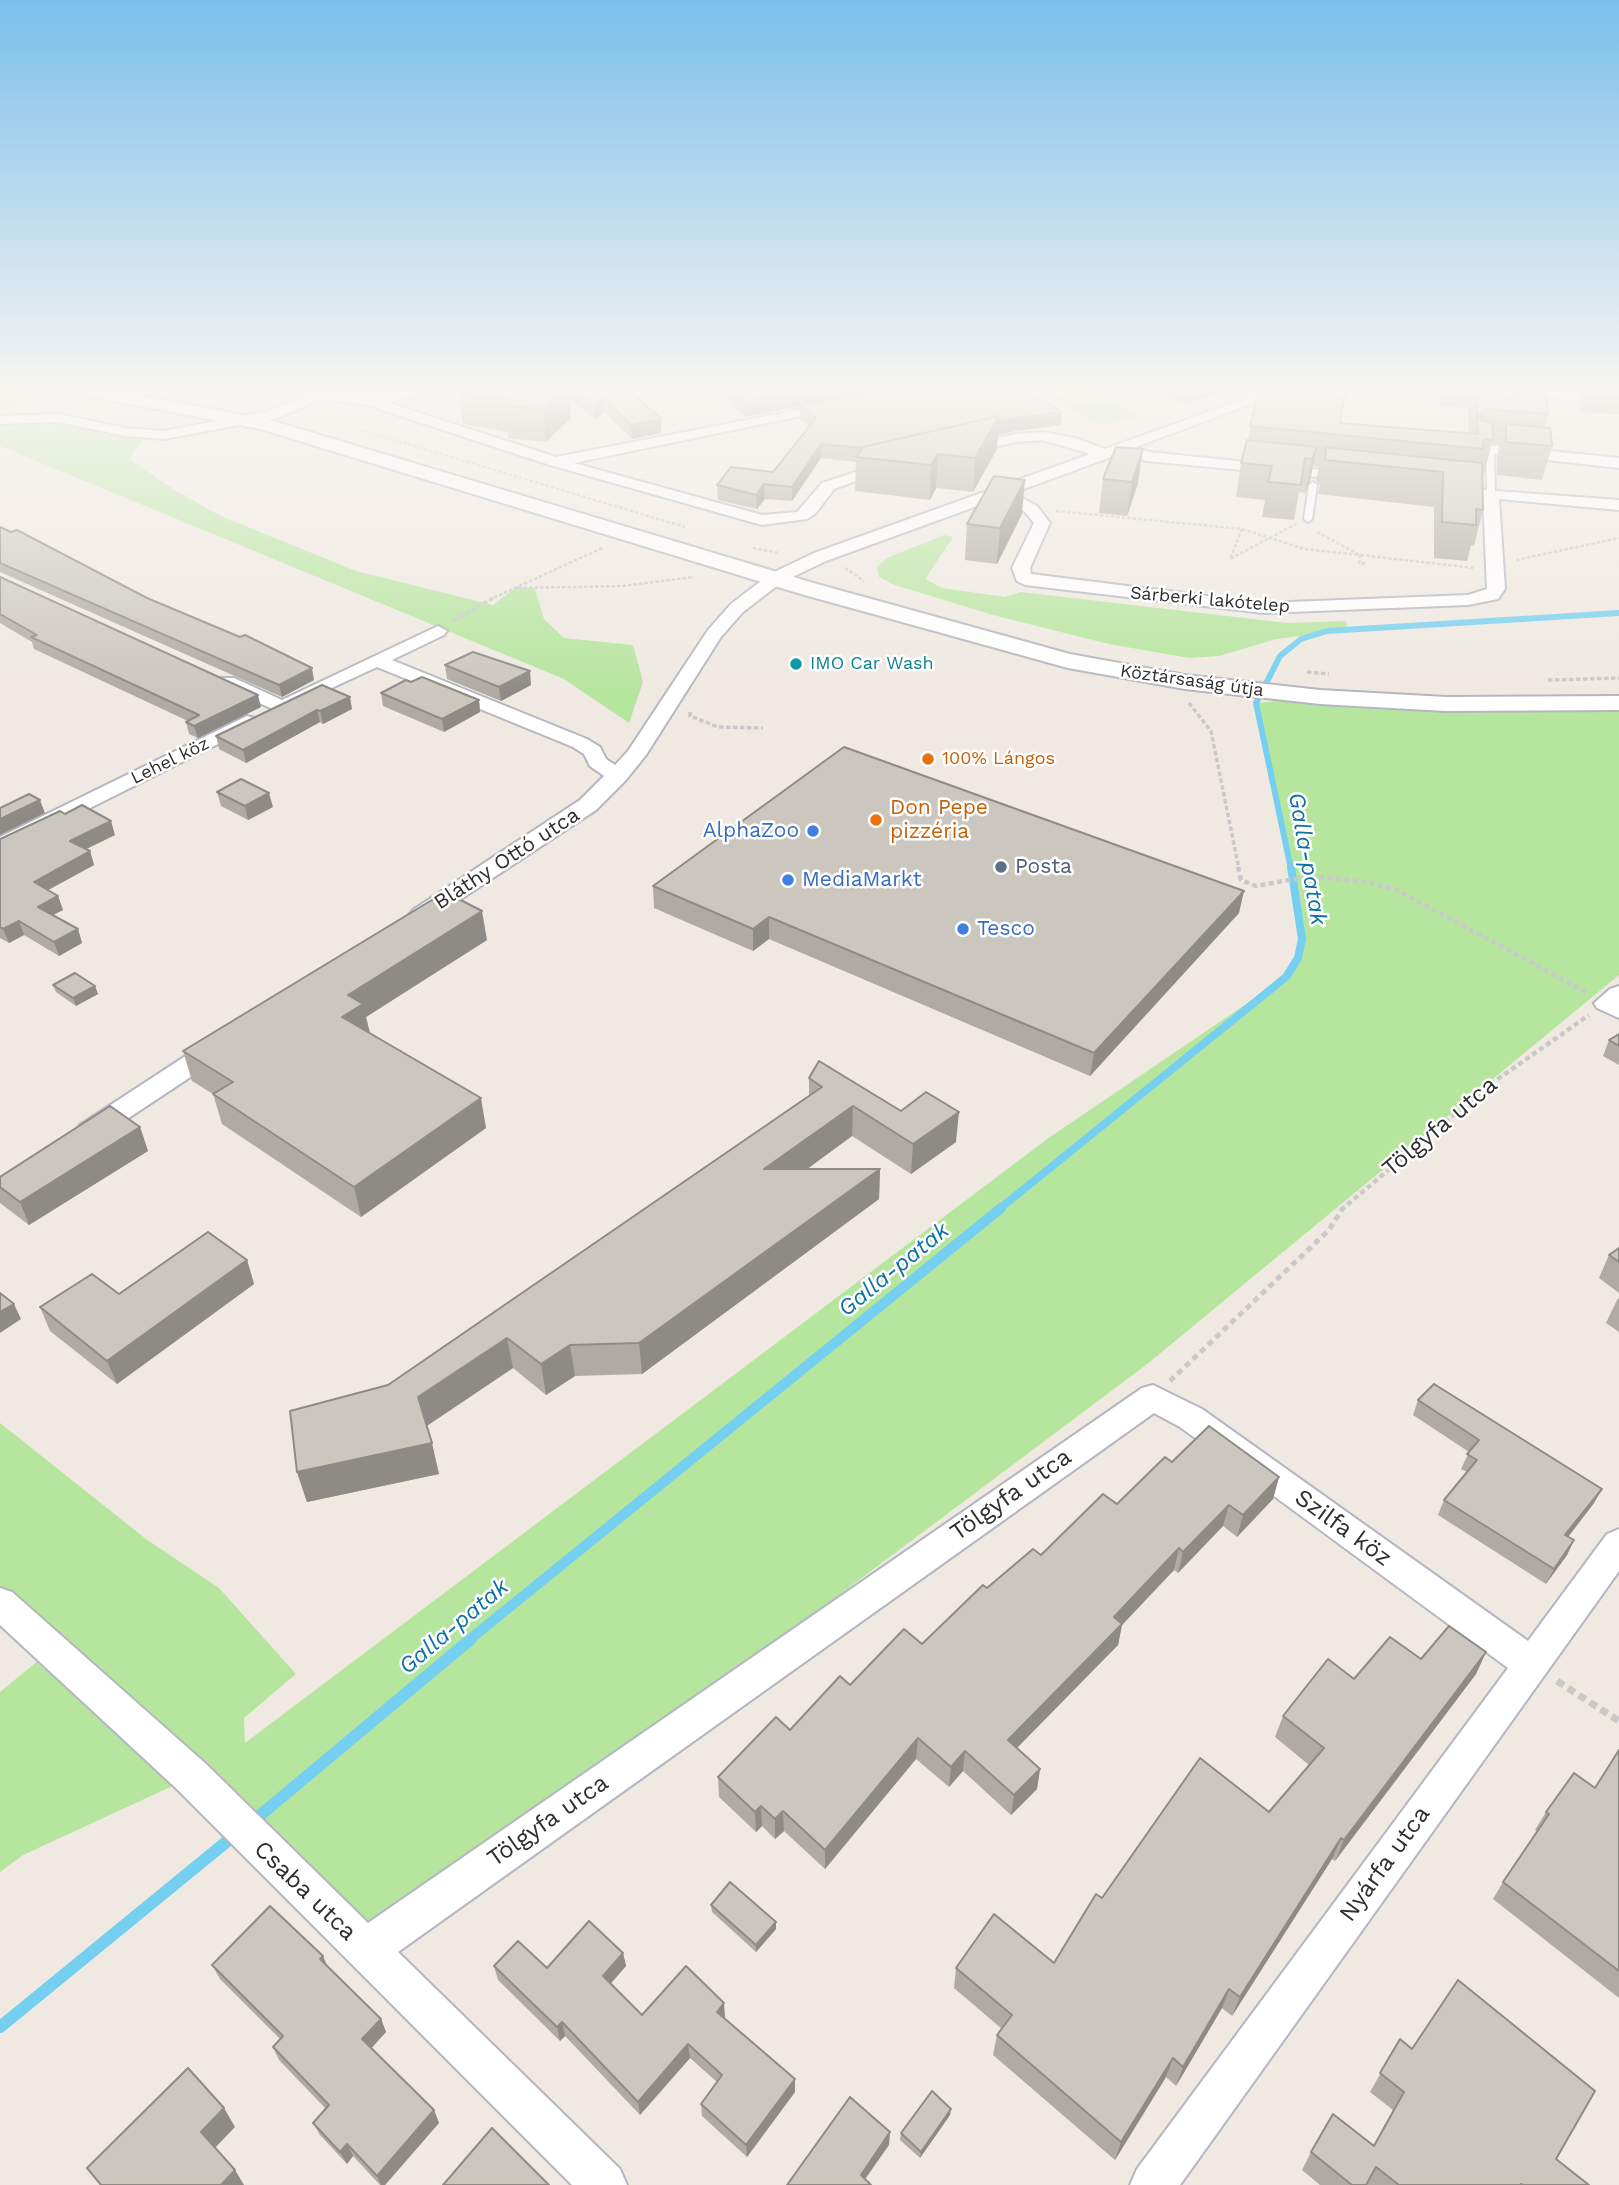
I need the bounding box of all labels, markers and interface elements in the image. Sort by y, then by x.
street label: Sárberki lakótelep [1129,582,1291,618]
place label: IMO Car Wash [810,653,934,675]
marker: IMO Car Wash [788,656,804,672]
street label: Köztársaság útja [1119,660,1265,702]
street label: Lehel köz [127,733,213,789]
place label: 100% Lángos [942,748,1055,770]
marker: 100% Lángos [920,751,936,767]
water label: Galla-patak [1282,790,1332,928]
place label: Don Pepe pizzéria [890,795,988,845]
street label: Bláthy Ottó utca [430,803,584,915]
marker: Don Pepe pizzéria [868,812,884,828]
place label: AlphaZoo [703,818,799,844]
marker: AlphaZoo [805,823,821,839]
place label: Posta [1015,854,1072,880]
marker: Posta [993,859,1009,875]
place label: MediaMarkt [802,867,921,893]
marker: MediaMarkt [780,872,796,888]
place label: Tesco [977,916,1035,942]
marker: Tesco [955,921,971,937]
street label: Tölgyfa utca [1377,1071,1503,1183]
water label: Galla-patak [833,1217,955,1323]
street label: Tölgyfa utca [945,1443,1077,1547]
street label: Szilfa köz [1289,1483,1397,1573]
water label: Galla-patak [394,1573,514,1681]
street label: Tölgyfa utca [482,1769,614,1873]
street label: Nyárfa utca [1334,1801,1436,1927]
street label: Csaba utca [248,1835,362,1947]

